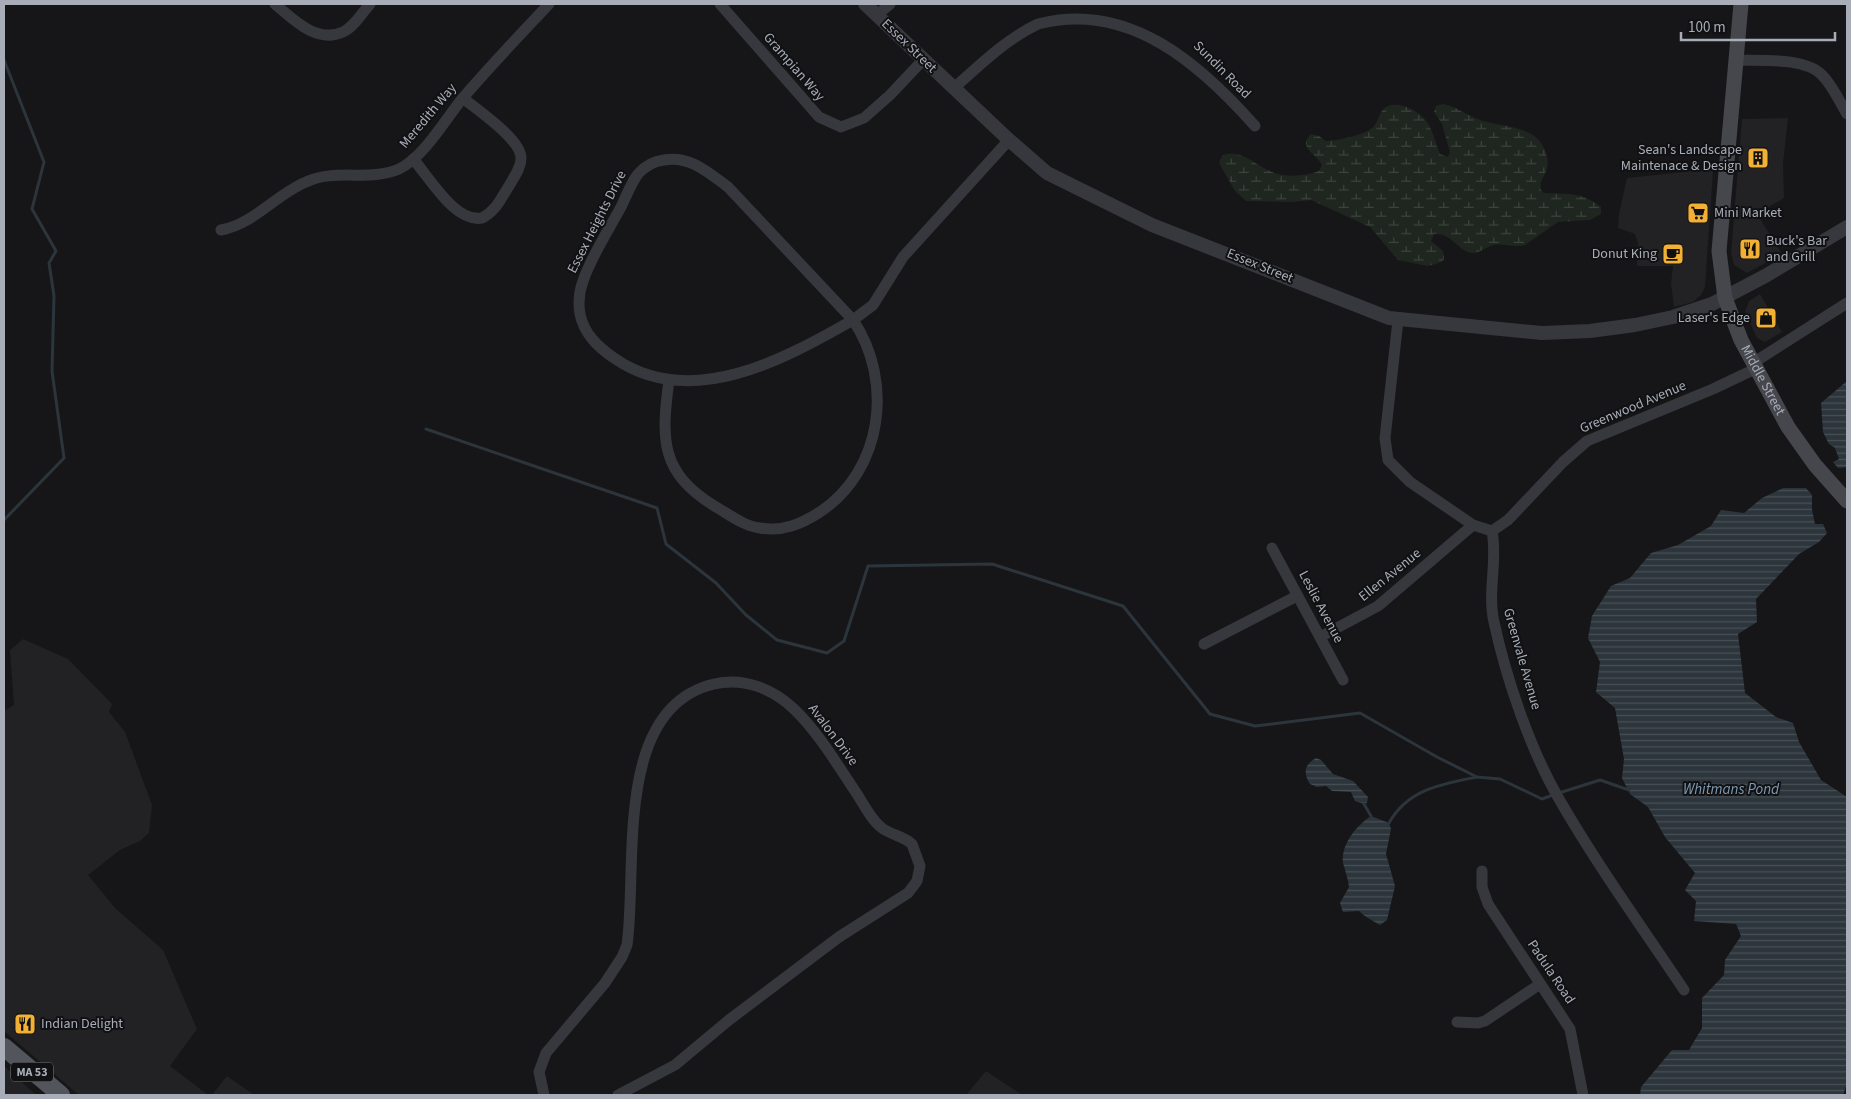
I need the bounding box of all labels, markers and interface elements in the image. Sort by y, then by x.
scale bar [1681,10,1835,42]
street label: Essex Street [877,14,941,78]
text: 100 m [1688,17,1726,38]
street label: Grampian Way [759,28,830,106]
street label: Sundin Road [1189,37,1255,103]
street label: Meredith Way [395,79,462,153]
place label: Sean's Landscape Maintenace & Design [1621,140,1742,176]
building icon: Sean's Landscape Maintenace & Design [1746,146,1770,170]
street label: Essex Heights Drive [562,167,632,277]
supermarket icon: Mini Market [1686,201,1710,225]
place label: Mini Market [1714,203,1782,223]
place label: Buck's Bar and Grill [1766,231,1827,267]
restaurant icon: Buck's Bar and Grill [1738,237,1762,261]
cafe icon: Donut King [1661,242,1685,266]
street label: Essex Street [1224,244,1296,288]
place label: Donut King [1592,244,1657,264]
shop icon: Laser's Edge [1754,306,1778,330]
place label: Laser's Edge [1678,308,1750,328]
street label: Middle Street [1735,341,1790,419]
street label: Greenwood Avenue [1577,376,1689,438]
street label: Ellen Avenue [1355,544,1426,606]
street label: Leslie Avenue [1294,567,1348,647]
street label: Greenvale Avenue [1498,606,1546,712]
street label: Avalon Drive [803,700,863,770]
water label: Whitmans Pond [1683,779,1780,800]
street label: Padula Road [1522,936,1580,1008]
restaurant icon: Indian Delight [13,1012,37,1036]
place label: Indian Delight [41,1014,123,1034]
road number: MA 53 [11,1062,53,1082]

